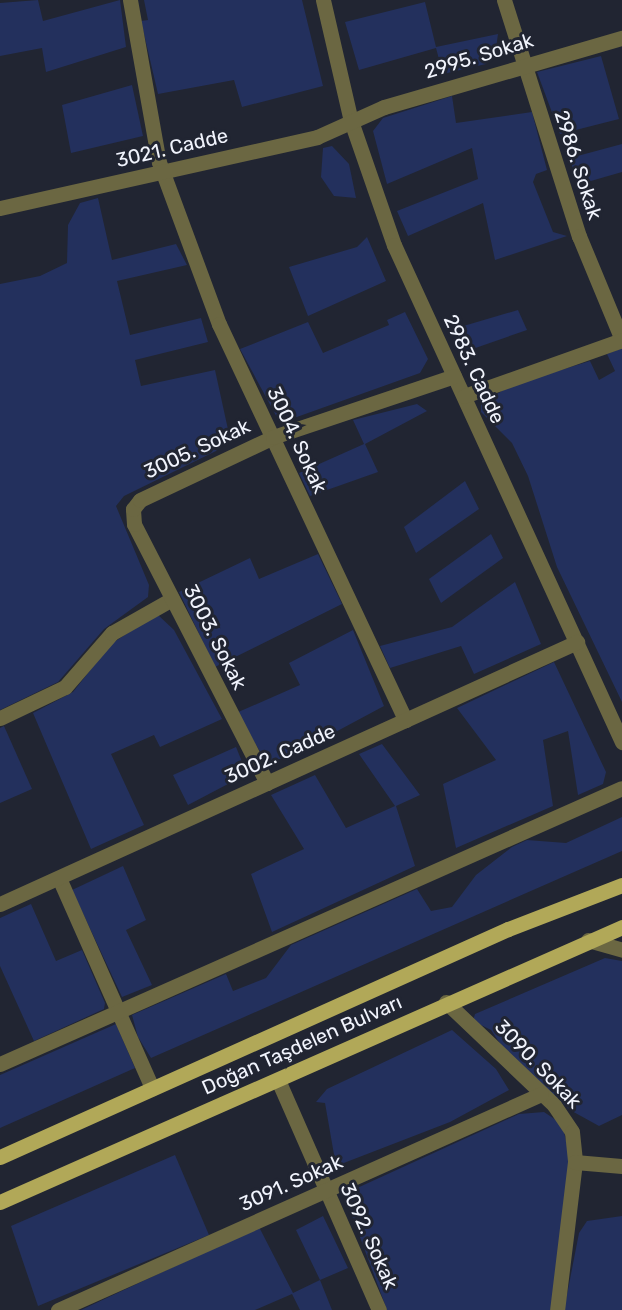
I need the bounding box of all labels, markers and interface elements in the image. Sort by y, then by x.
street label: 2995. Sokak [422,28,536,84]
street label: 2986. Sokak [549,107,607,223]
street label: 3021. Cadde [114,123,230,173]
street label: 2983. Cadde [438,311,510,427]
street label: 3004. Sokak [262,383,332,497]
street label: 3005. Sokak [140,414,254,484]
street label: 3003. Sokak [178,580,252,694]
street label: 3002. Cadde [221,719,339,789]
street label: Doğan Taşdelen Bulvarı [198,990,406,1100]
street label: 3090. Sokak [490,1015,586,1113]
street label: 3091. Sokak [236,1150,346,1216]
street label: 3092. Sokak [335,1179,403,1293]

